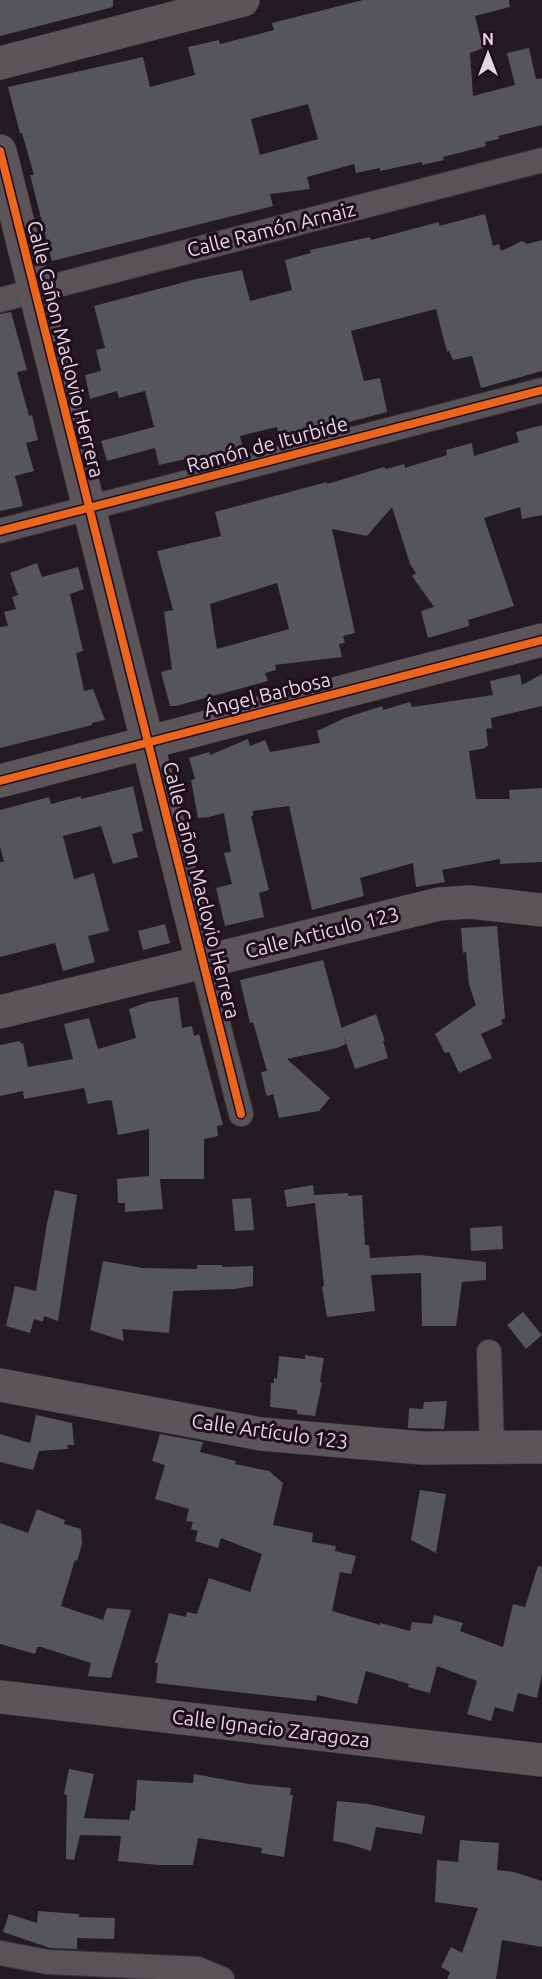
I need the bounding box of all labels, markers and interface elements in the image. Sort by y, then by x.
north arrow [458,24,518,84]
text: N [482,30,494,48]
street label: Calle Ramón Arnaiz [184,197,358,261]
street label: Calle Cañon Maclovio Herrera [23,218,109,480]
street label: Ramón de Iturbide [184,411,350,477]
street label: Ángel Barbosa [201,667,333,721]
street label: Calle Cañon Maclovio Herrera [159,759,245,1021]
street label: Calle Articulo 123 [243,902,401,962]
street label: Calle Artículo 123 [190,1409,350,1453]
street label: Calle Ignacio Zaragoza [171,1704,371,1752]

